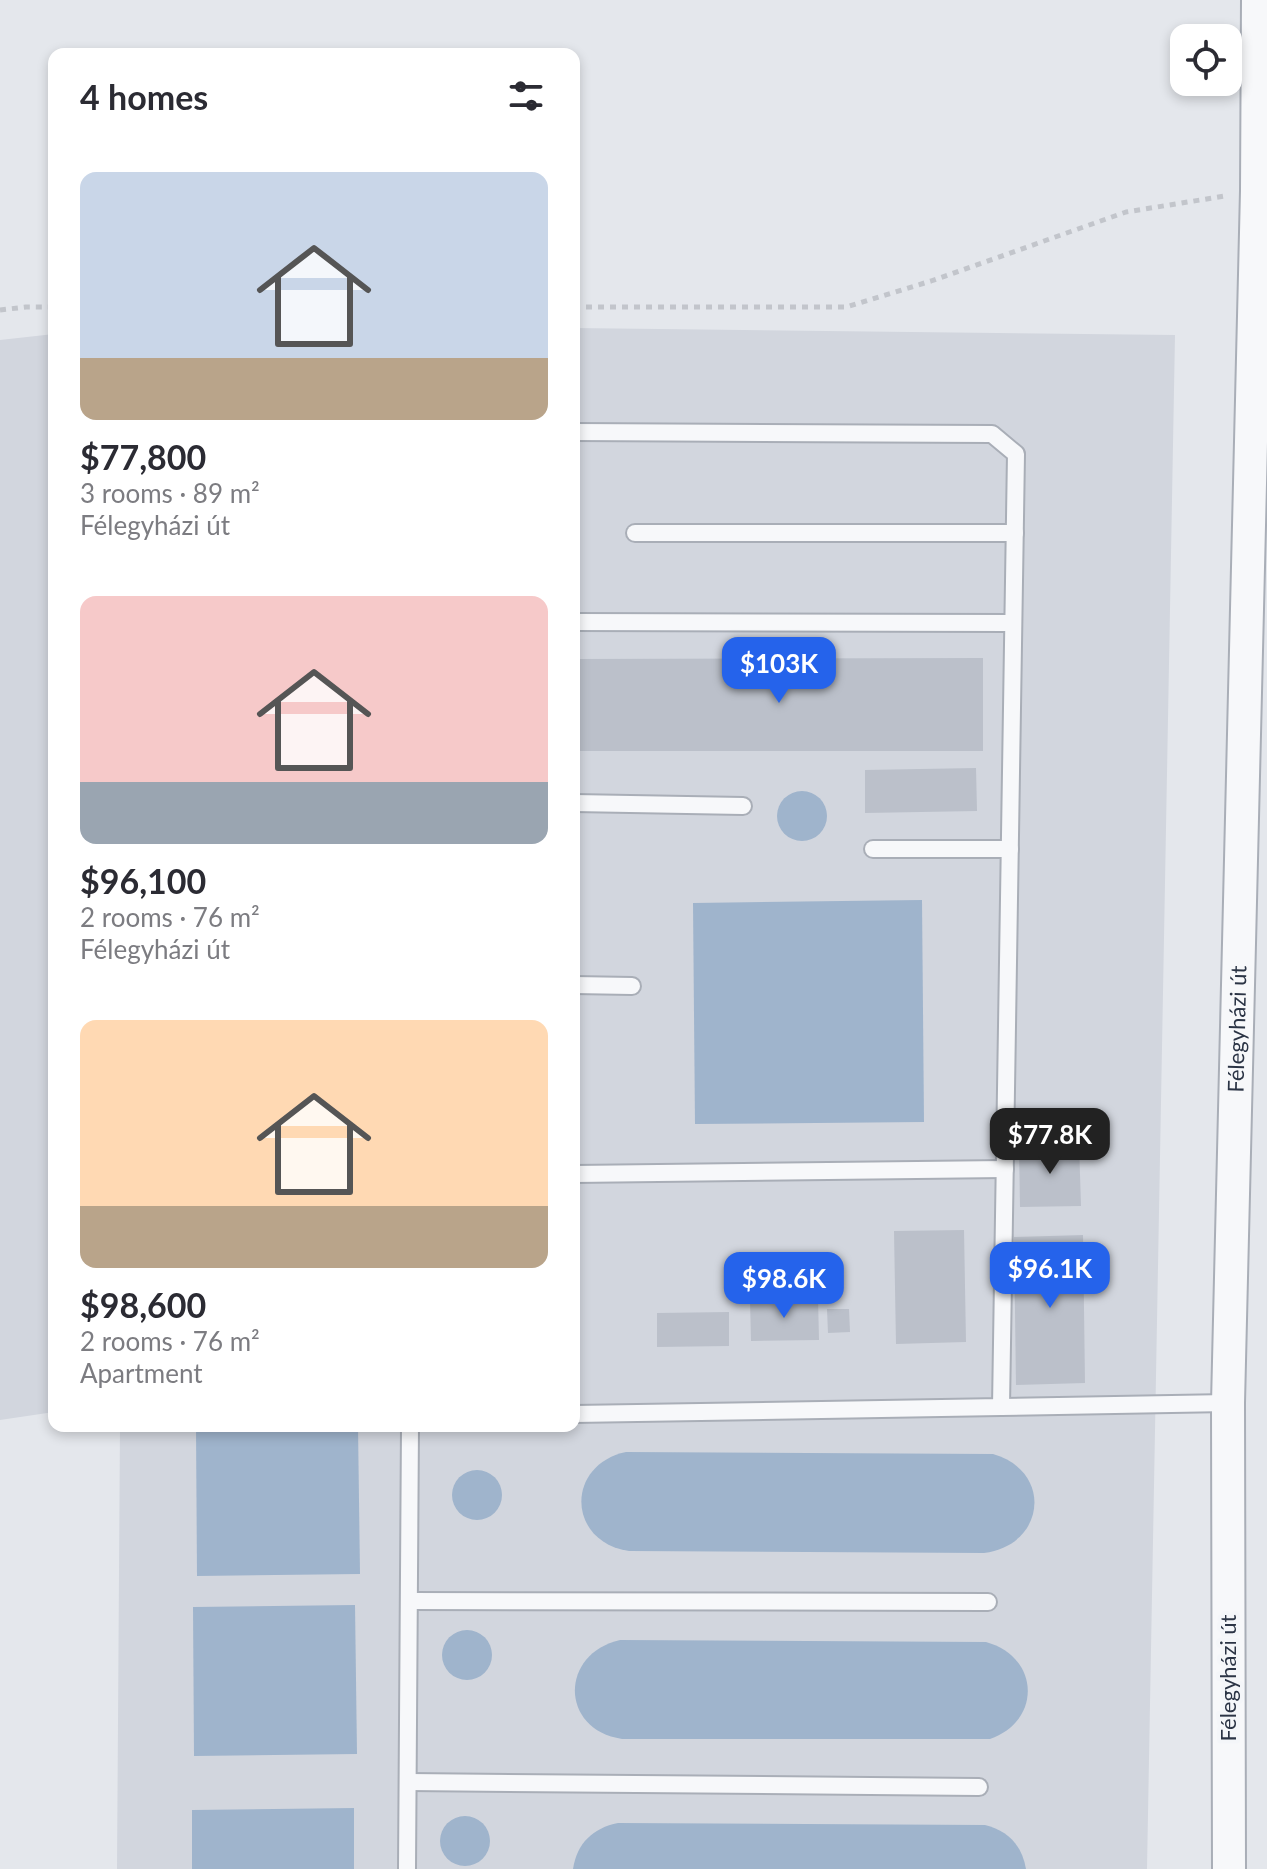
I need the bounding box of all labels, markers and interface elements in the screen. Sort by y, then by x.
map controls [1170,24,1242,96]
button: locate [1170,24,1242,96]
icon: filters [504,74,548,118]
text: 4 homes [80,76,208,117]
icon: home [242,224,386,368]
text: $77,800 [80,436,206,477]
text: 3 rooms · 89 m² [80,477,260,509]
text: Félegyházi út [80,509,230,541]
pin: $103K [723,637,835,705]
text: $103K [740,647,818,679]
icon: home [242,648,386,792]
text: $96,100 [80,860,206,901]
text: 2 rooms · 76 m² [80,901,260,933]
text: Félegyházi út [80,933,230,965]
street label: Félegyházi út [1221,965,1251,1093]
icon: home [242,1072,386,1216]
pin: $77.8K [985,1108,1115,1176]
text: $77.8K [1008,1118,1092,1150]
pin: $96.1K [985,1242,1115,1310]
pin: $98.6K [719,1252,849,1320]
text: $96.1K [1008,1252,1092,1284]
text: $98.6K [742,1262,826,1294]
text: $98,600 [80,1284,206,1325]
text: 2 rooms · 76 m² [80,1325,260,1357]
text: Apartment [80,1357,203,1389]
street label: Félegyházi út [1214,1614,1241,1741]

